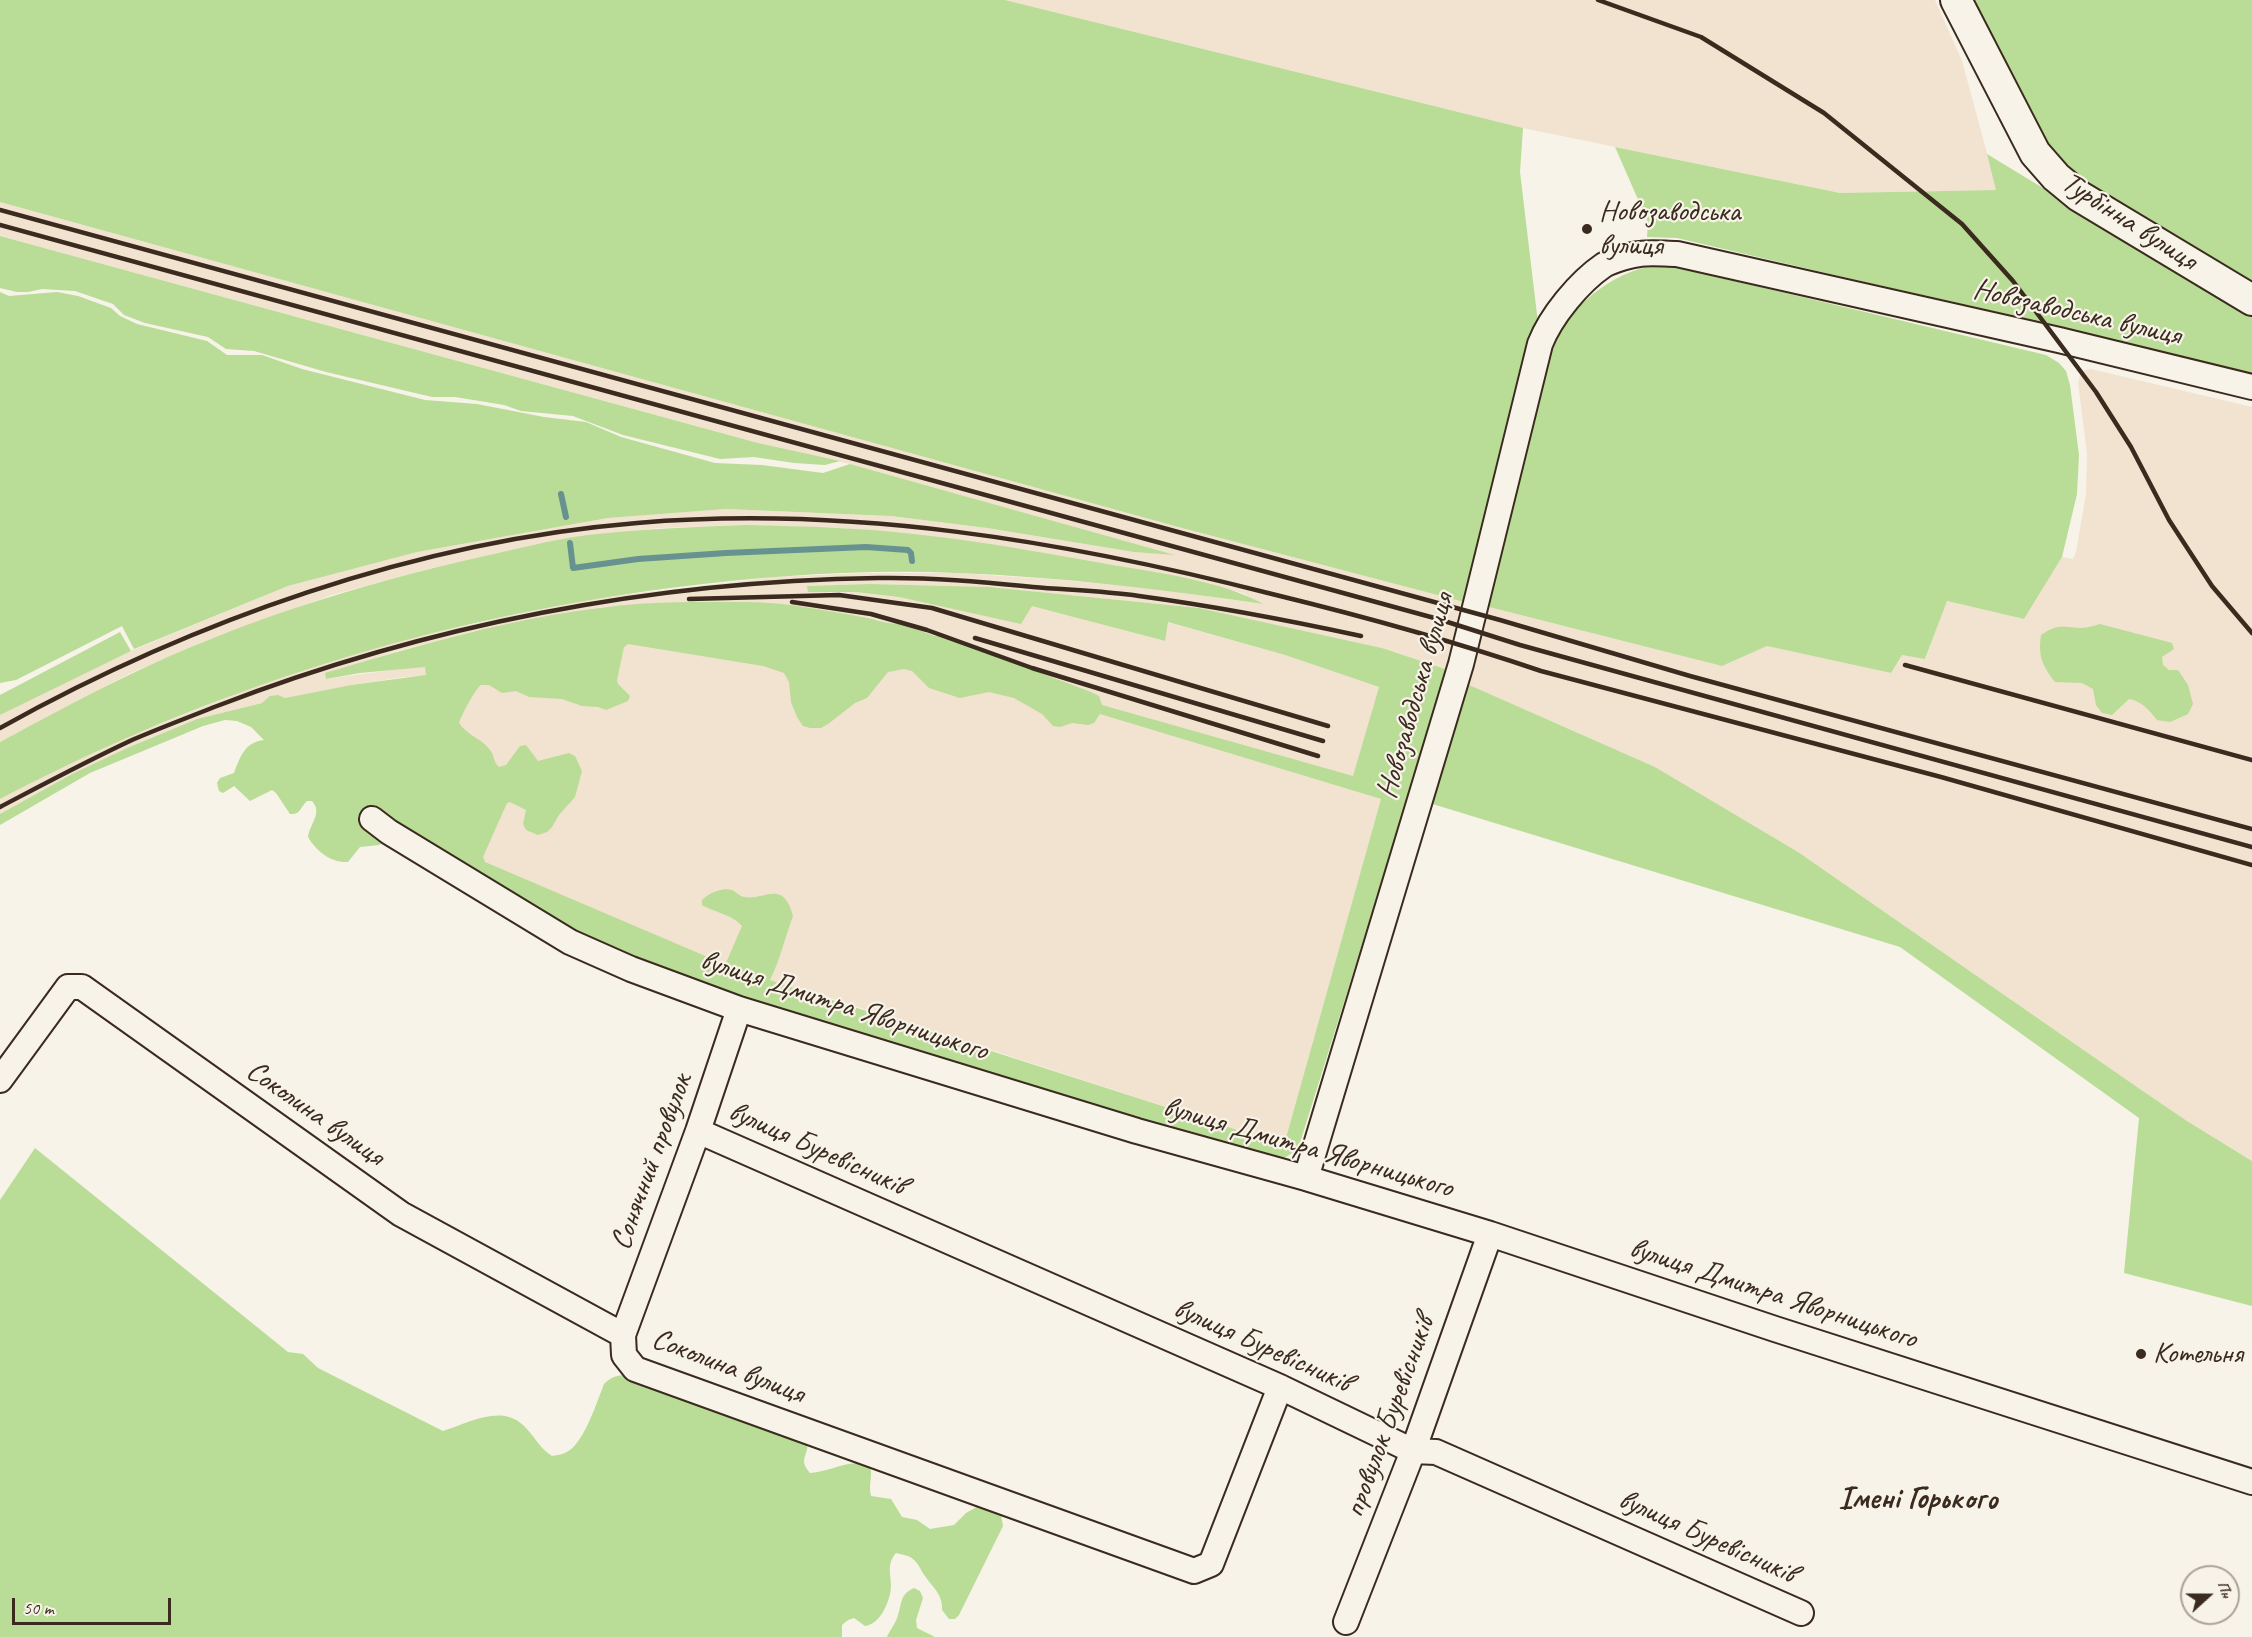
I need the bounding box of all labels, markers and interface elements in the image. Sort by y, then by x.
street label: Турбінна вулиця [2054,165,2204,279]
place label: Новозаводська вулиця [1599,194,1740,264]
marker: Новозаводська вулиця [1580,222,1594,236]
street label: Новозаводська вулиця [1970,272,2184,354]
street label: Новозаводська вулиця [1369,589,1463,803]
street label: вулиця Дмитра Яворницького [696,943,992,1069]
street label: Соколина вулиця [239,1053,391,1175]
street label: Сонячний провулок [603,1069,701,1255]
street label: вулиця Дмитра Яворницького [1159,1089,1457,1207]
street label: вулиця Буревісників [723,1094,911,1204]
street label: вулиця Дмитра Яворницького [1625,1231,1921,1357]
street label: вулиця Буревісників [1168,1291,1356,1401]
street label: провулок Буревісників [1337,1311,1443,1523]
street label: Соколина вулиця [647,1321,809,1413]
place label: Котельня [2153,1336,2243,1372]
marker: Котельня [2134,1347,2148,1361]
district label: Імені Горького [1838,1481,1998,1519]
street label: вулиця Буревісників [1613,1482,1801,1592]
north arrow [2180,1565,2240,1625]
text: Пн [2213,1578,2237,1601]
scale bar [15,1586,174,1624]
text: 50 m [23,1597,54,1619]

